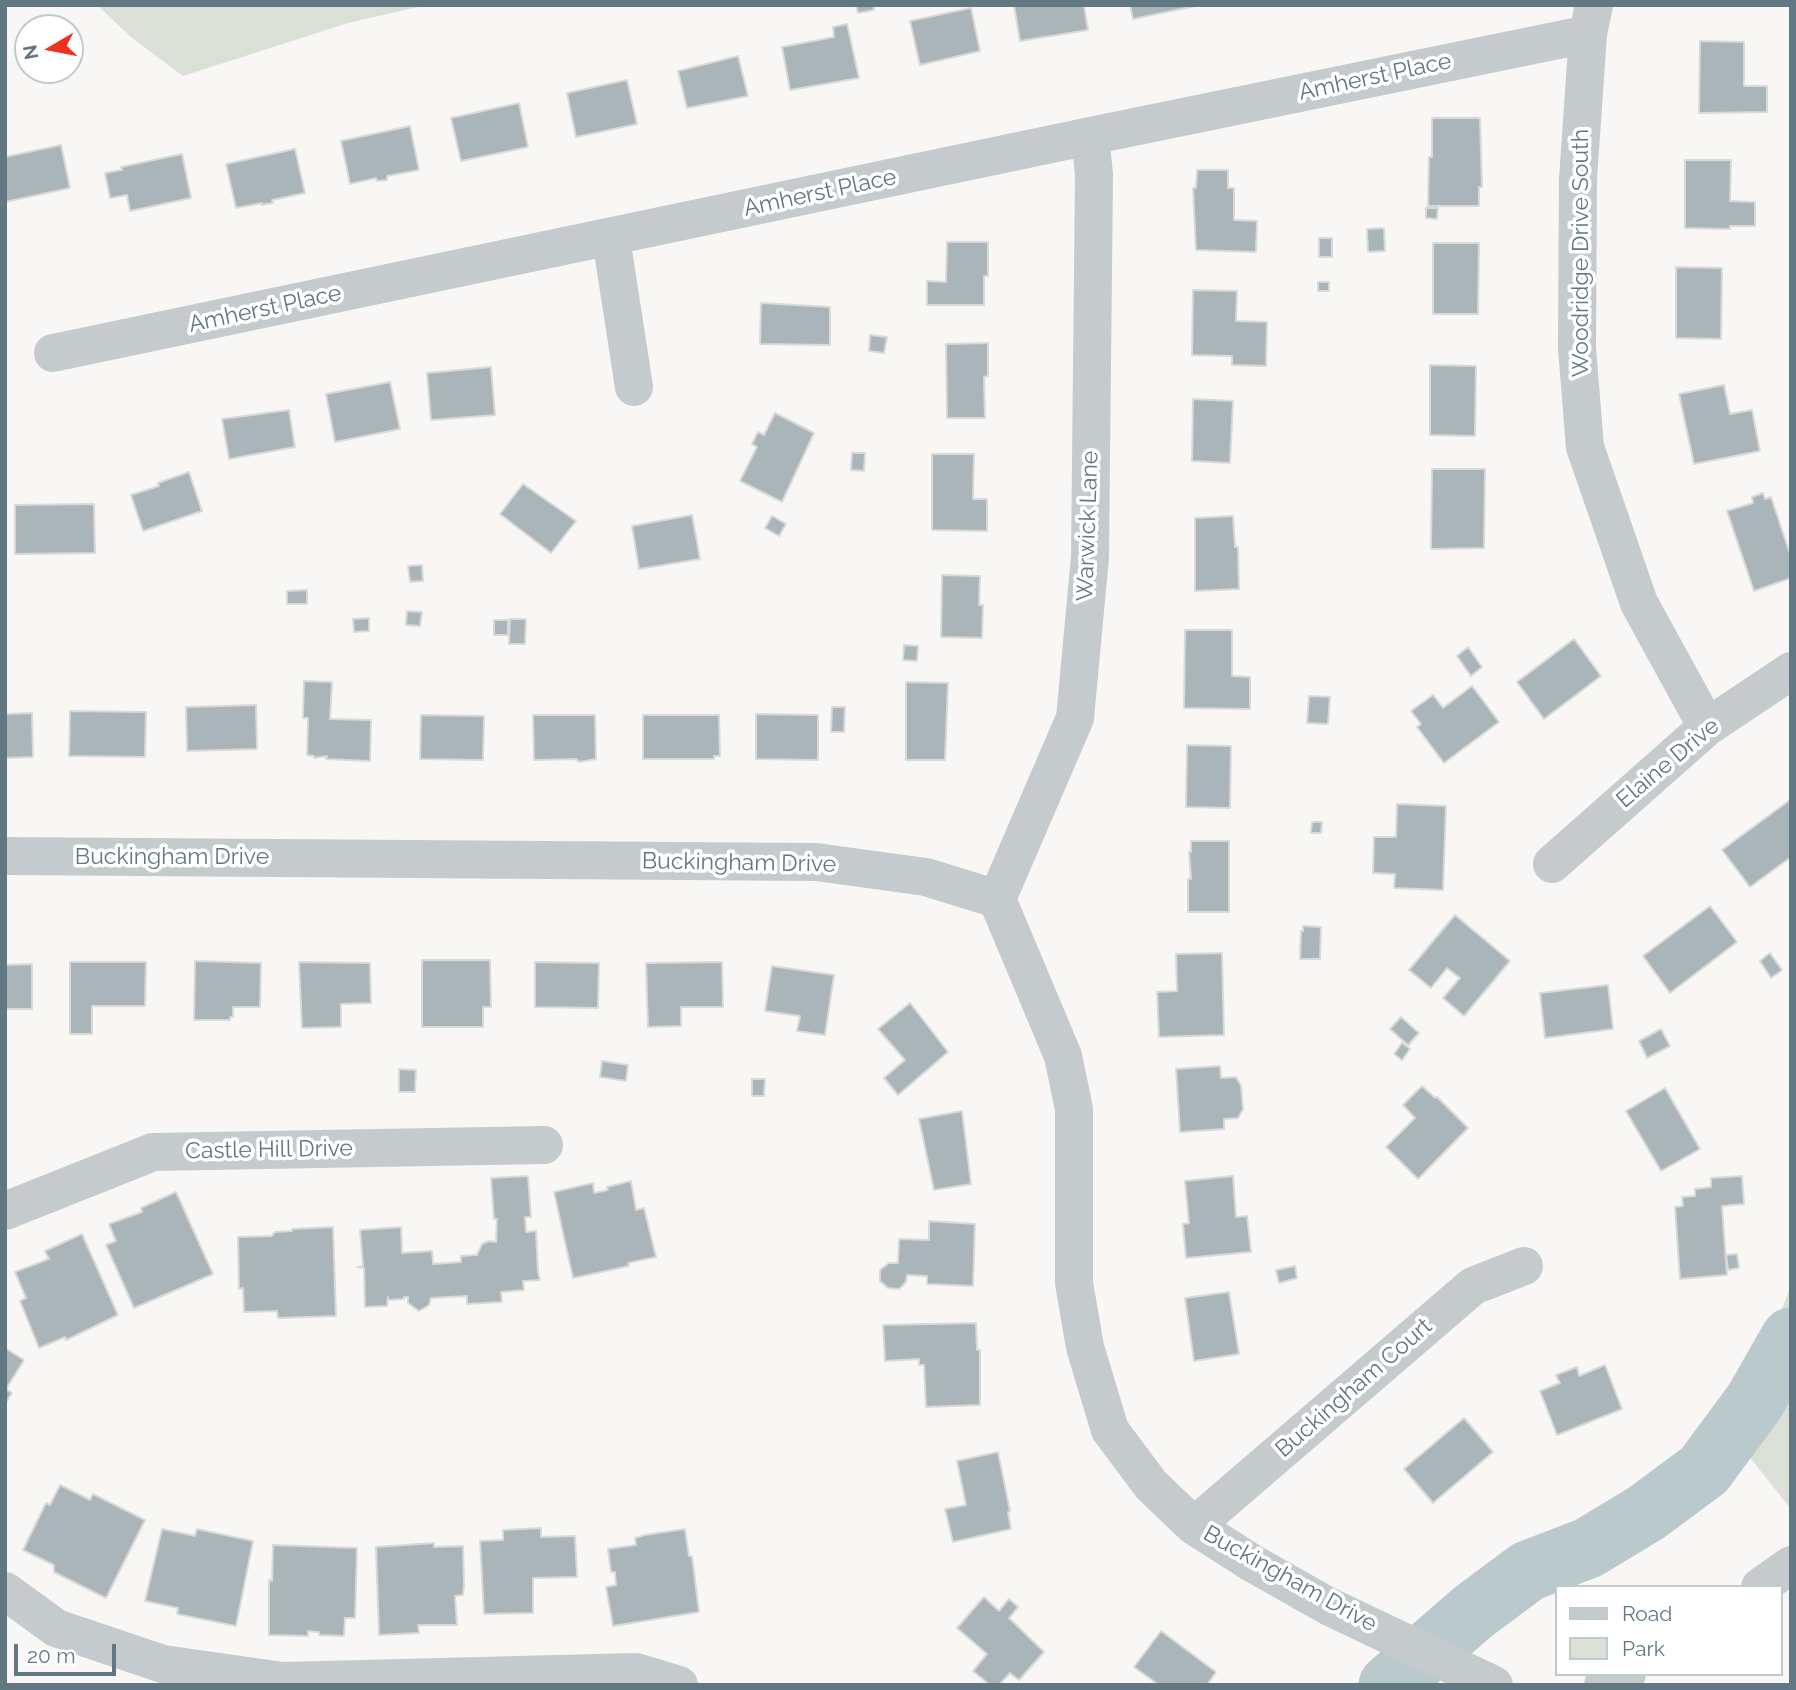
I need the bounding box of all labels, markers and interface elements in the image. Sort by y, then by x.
north arrow [14,14,84,84]
text: N [18,43,42,61]
street label: Amherst Place [1296,47,1454,107]
street label: Woodridge Drive South [1567,129,1595,377]
street label: Amherst Place [741,163,899,223]
street label: Amherst Place [186,279,344,339]
street label: Warwick Lane [1072,450,1104,602]
street label: Elaine Drive [1611,712,1725,814]
street label: Buckingham Drive [75,843,269,871]
street label: Buckingham Drive [642,848,836,878]
street label: Castle Hill Drive [185,1135,353,1165]
street label: Buckingham Court [1270,1313,1438,1463]
street label: Buckingham Drive [1198,1520,1382,1638]
legend [1554,1585,1782,1676]
text: Road [1622,1601,1672,1626]
scale bar [18,1630,119,1674]
text: Park [1622,1636,1665,1661]
text: 20 m [27,1643,75,1668]

